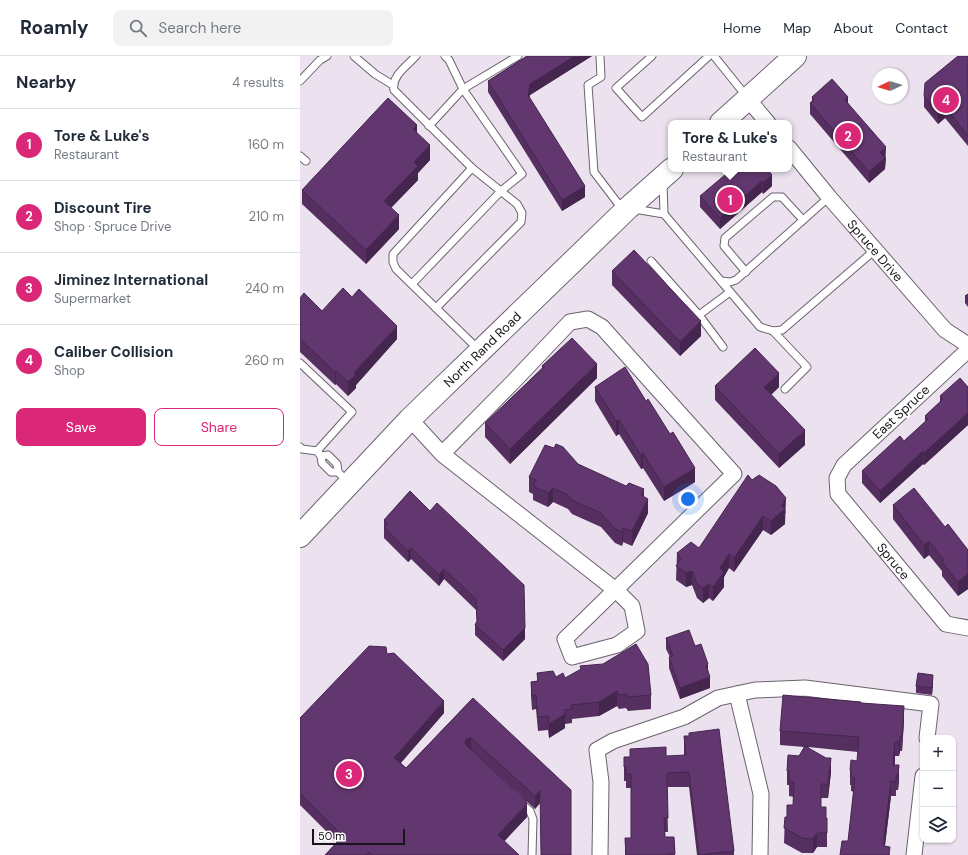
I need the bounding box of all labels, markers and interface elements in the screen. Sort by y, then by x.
search box [113,10,393,46]
text: Roamly [20,15,89,40]
icon: search [127,17,149,39]
text: Search here [159,18,241,38]
text: Home [723,19,761,37]
text: Map [783,19,811,37]
text: About [833,19,873,37]
text: Contact [895,19,948,37]
north arrow [872,68,908,104]
text: Nearby [16,71,76,93]
text: 4 results [232,74,284,91]
pin: 4 [933,85,959,115]
popup [668,120,792,172]
pin: 2 [835,121,861,151]
text: Tore & Luke's [54,126,149,146]
text: Tore & Luke's [682,128,778,148]
text: 1 [27,136,31,153]
text: 160 m [248,136,284,153]
text: Restaurant [54,146,119,163]
text: Restaurant [682,148,747,165]
pin: 1 [717,185,743,215]
text: Discount Tire [54,198,152,218]
text: 2 [25,208,33,225]
text: 210 m [249,208,284,225]
street label: Spruce Drive [844,216,907,285]
text: Shop · Spruce Drive [54,218,171,235]
text: Jiminez International [54,270,208,290]
text: 3 [25,280,33,297]
text: 240 m [245,280,284,297]
text: Supermarket [54,290,131,307]
street label: North Rand Road [440,308,525,391]
text: Caliber Collision [54,342,173,362]
text: 4 [25,352,33,369]
text: 260 m [244,352,284,369]
text: Shop [54,362,85,379]
street label: East Spruce [869,381,933,443]
button: Save [16,408,146,446]
button: Share [154,408,284,446]
your location [678,489,698,509]
street label: Spruce [873,539,914,583]
map controls [920,735,956,843]
button: + [920,735,956,771]
pin: 3 [336,759,362,789]
button: − [920,771,956,807]
button: layers [920,807,956,843]
scale bar [312,827,405,846]
text: 50 m [318,829,345,843]

